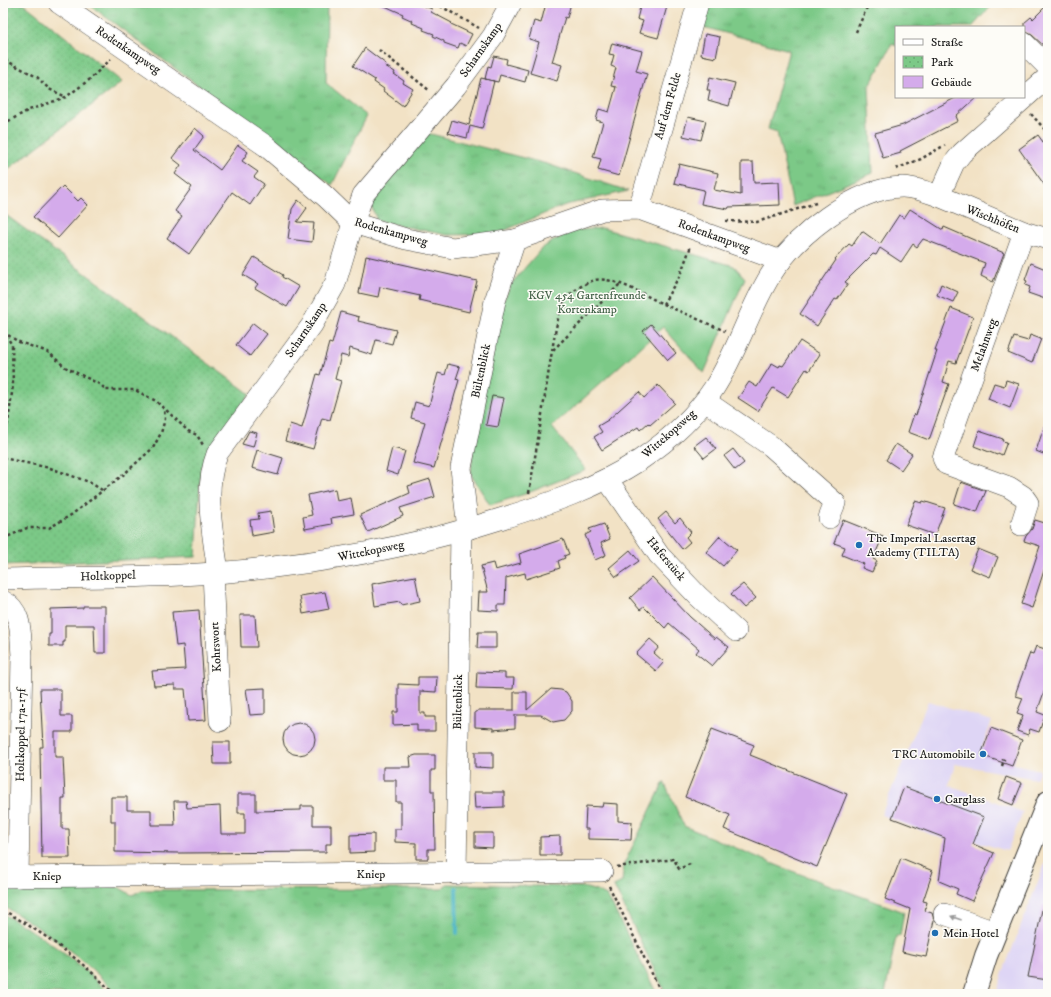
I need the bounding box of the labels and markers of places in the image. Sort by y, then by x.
place label: The Imperial Lasertag Academy (TILTA) [867,531,976,560]
marker: The Imperial Lasertag Academy (TILTA) [854,540,864,550]
place label: TRC Automobile [892,747,975,762]
marker: TRC Automobile [978,749,988,759]
place label: Carglass [945,792,985,807]
marker: Carglass [932,794,942,804]
place label: Mein Hotel [943,926,999,941]
marker: Mein Hotel [930,928,940,938]

